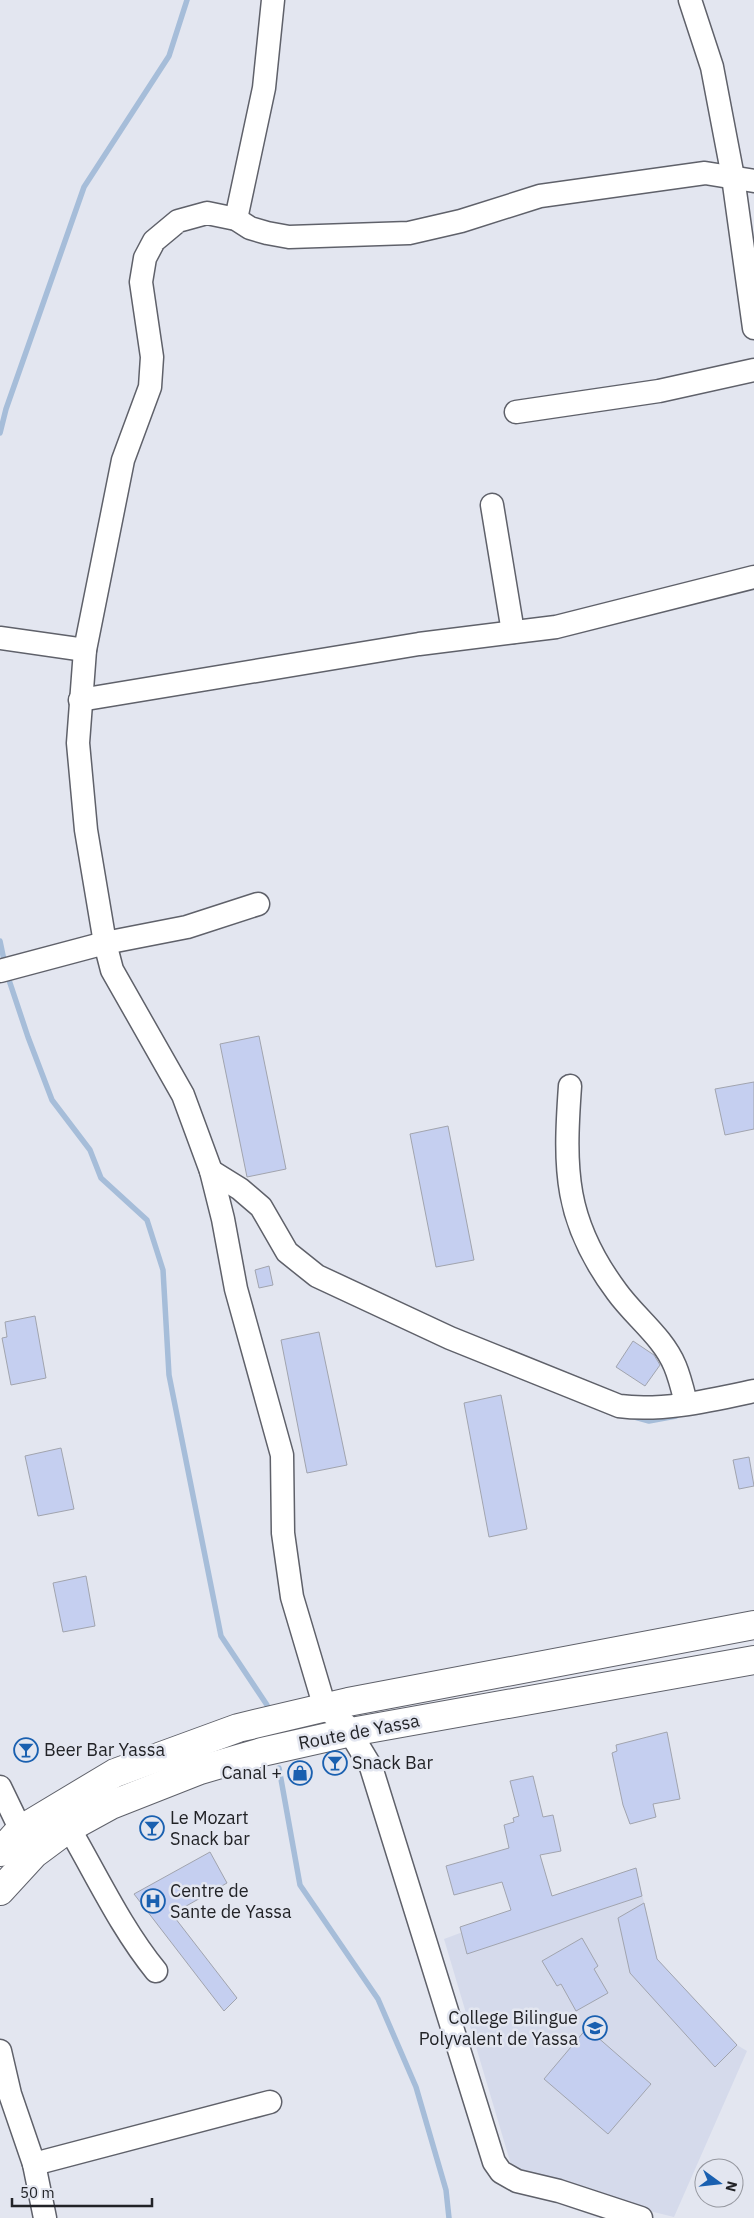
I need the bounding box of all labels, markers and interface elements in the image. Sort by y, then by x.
street label: Route de Yassa [296,1708,422,1755]
bar icon: Beer Bar Yassa [13,1737,39,1763]
place label: Beer Bar Yassa [44,1738,165,1761]
bar icon: Snack Bar [322,1750,348,1776]
place label: Snack Bar [352,1751,433,1774]
shop icon: Canal + [287,1760,313,1786]
place label: Canal + [221,1761,282,1784]
place label: Le Mozart Snack bar [170,1806,250,1850]
bar icon: Le Mozart Snack bar [139,1815,165,1841]
place label: Centre de Sante de Yassa [170,1879,292,1923]
hospital icon: Centre de Sante de Yassa [140,1888,166,1914]
place label: College Bilingue Polyvalent de Yassa [419,2006,578,2050]
school or university icon: College Bilingue Polyvalent de Yassa [582,2015,608,2041]
north arrow [694,2158,744,2208]
scale bar [12,2176,152,2208]
text: N [722,2179,742,2194]
text: 50 m [20,2183,55,2202]

